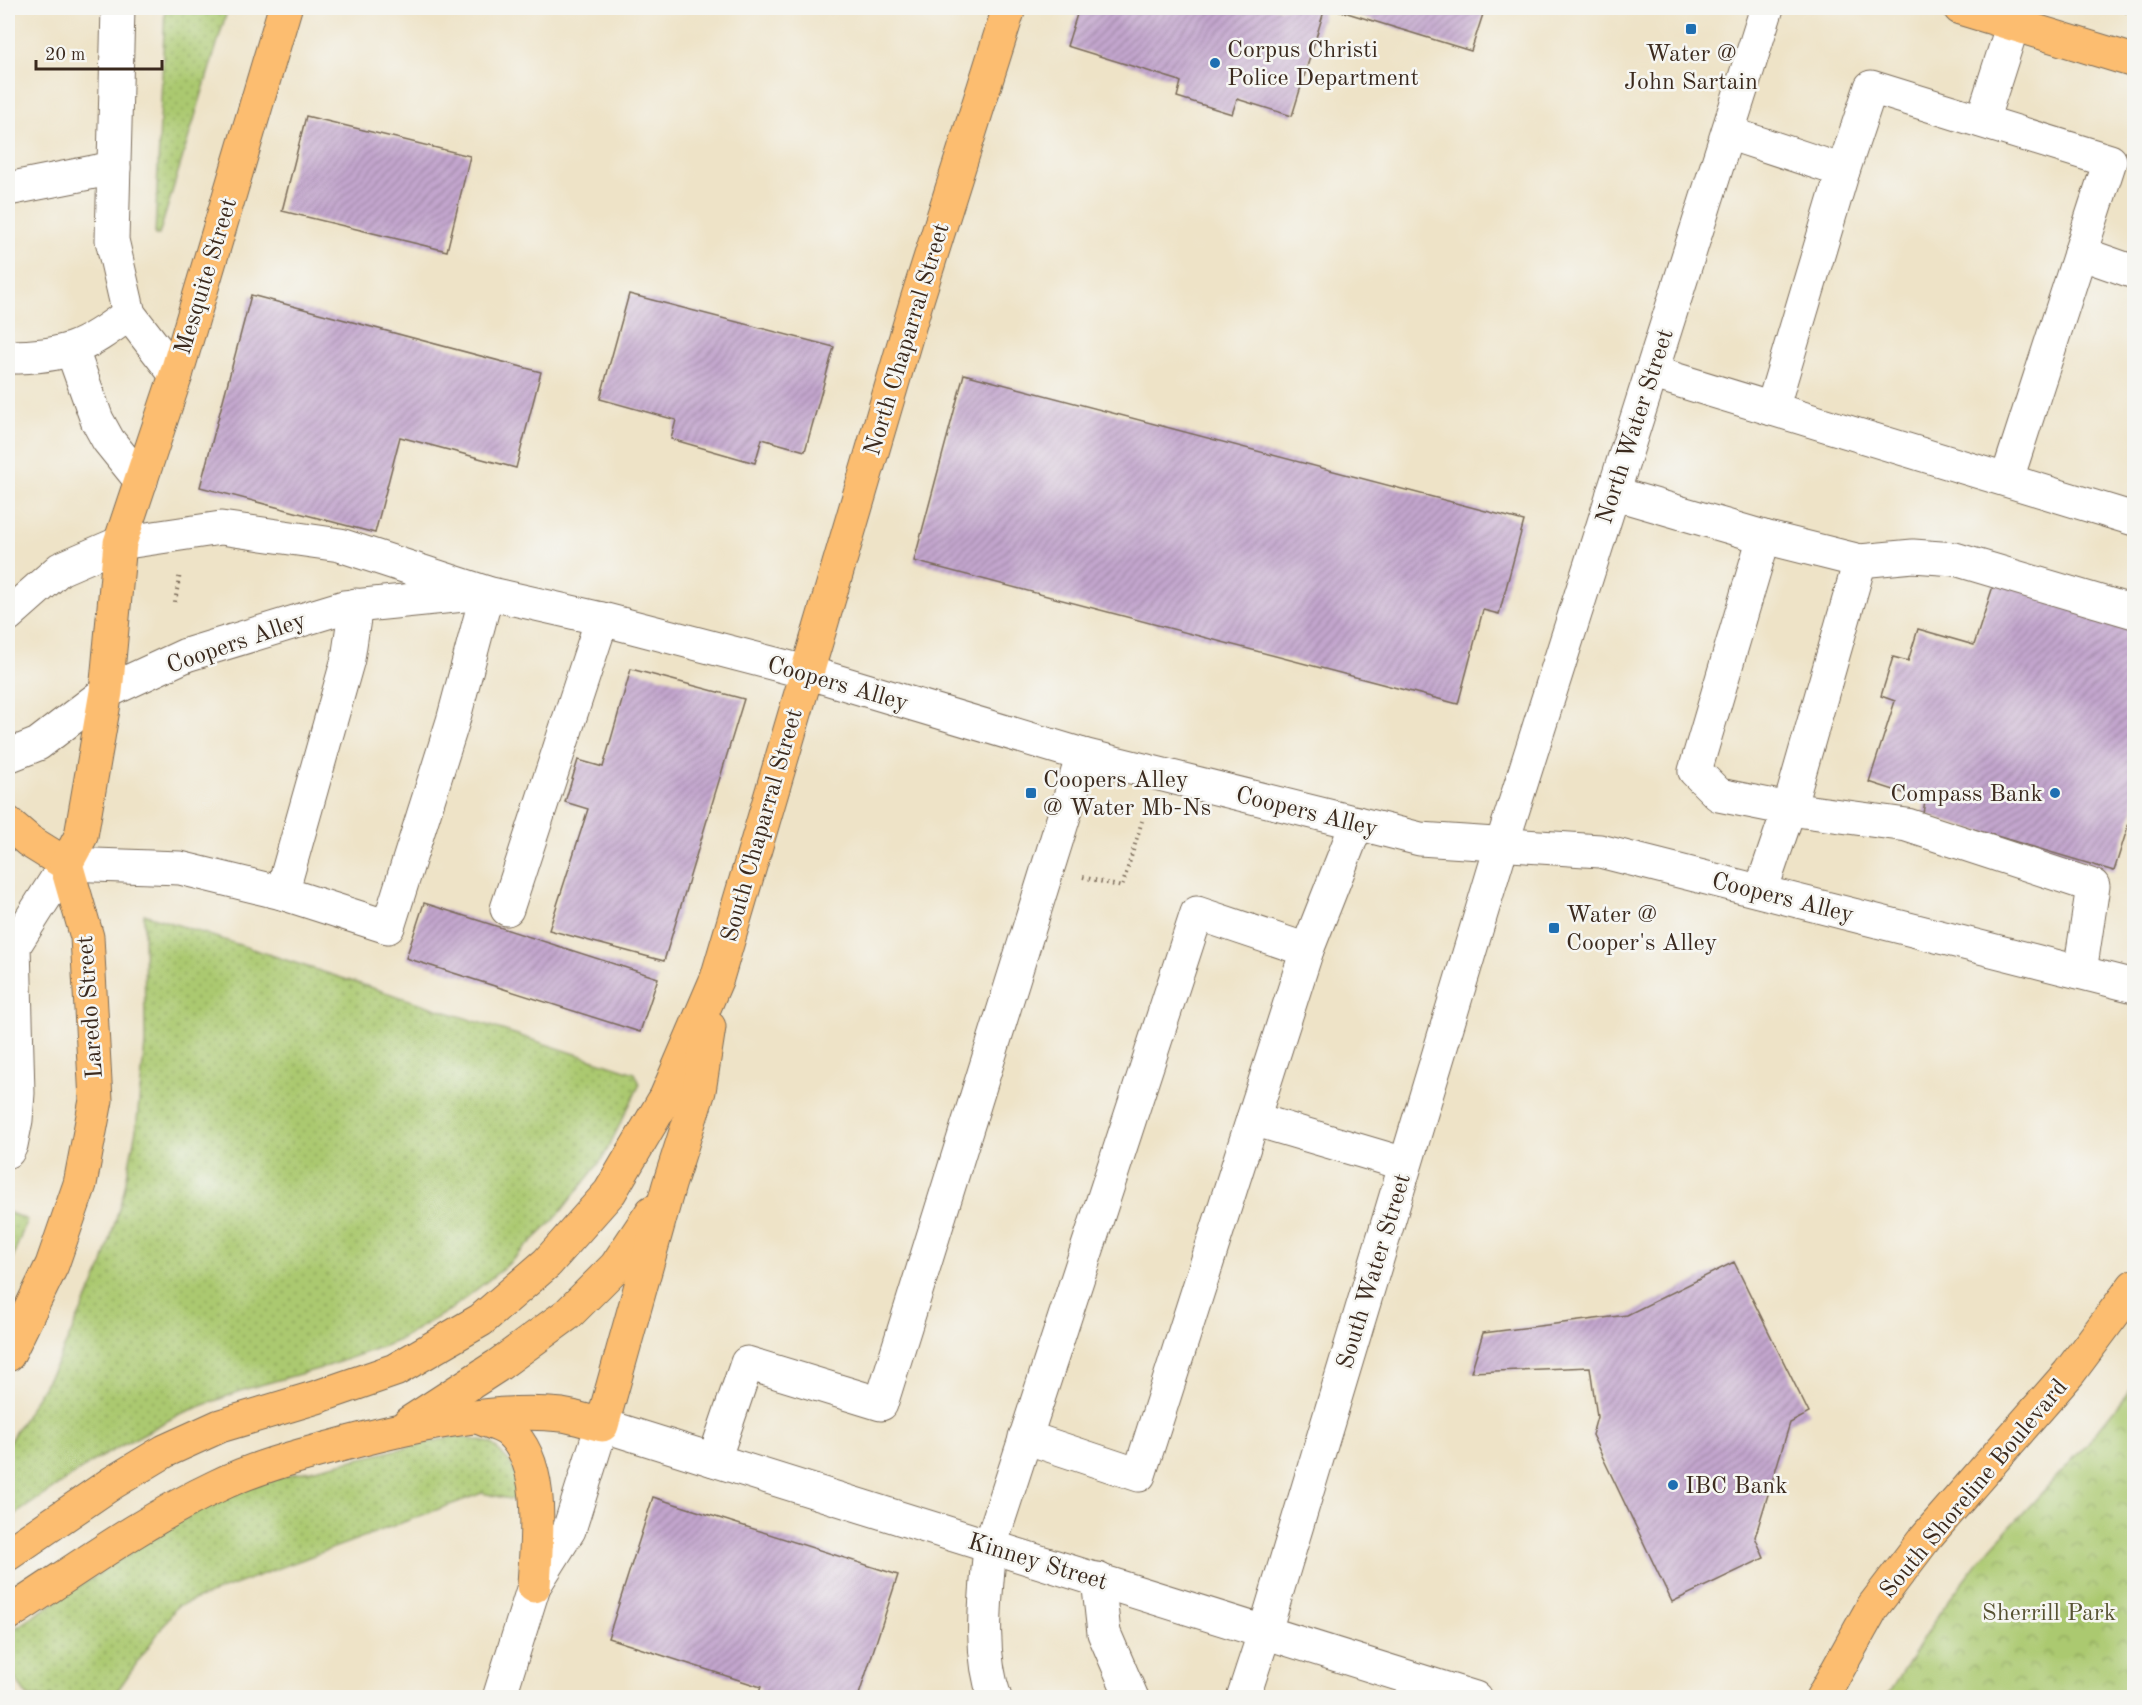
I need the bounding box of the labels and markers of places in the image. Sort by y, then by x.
marker: Water @ John Sartain [1684,22,1698,36]
place label: Corpus Christi Police Department [1227,39,1419,91]
place label: Water @ John Sartain [1624,43,1758,95]
marker: Corpus Christi Police Department [1208,56,1222,70]
place label: Coopers Alley @ Water Mb-Ns [1043,769,1211,821]
place label: Compass Bank [1890,783,2043,807]
marker: Coopers Alley @ Water Mb-Ns [1024,786,1038,800]
marker: Compass Bank [2048,786,2062,800]
place label: Water @ Cooper's Alley [1566,904,1717,956]
marker: Water @ Cooper's Alley [1547,921,1561,935]
place label: IBC Bank [1685,1475,1788,1499]
marker: IBC Bank [1666,1478,1680,1492]

